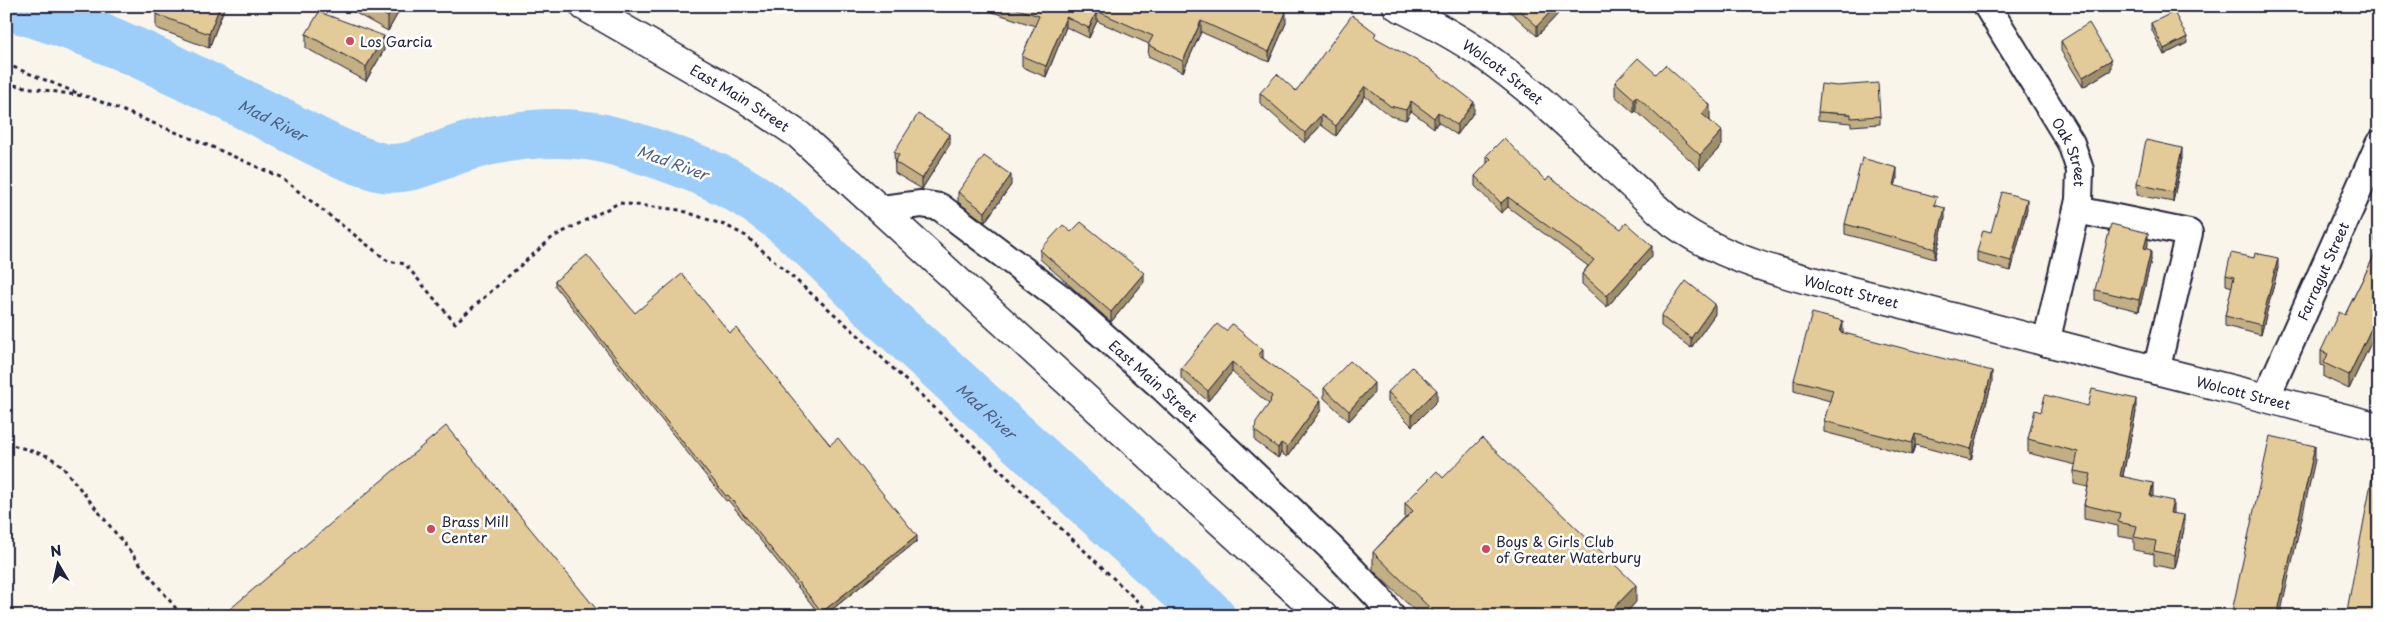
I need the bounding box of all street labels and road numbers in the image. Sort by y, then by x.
street label: Wolcott Street [1459,34,1548,109]
street label: East Main Street [686,59,794,137]
street label: Oak Street [2047,113,2091,187]
street label: Farragut Street [2291,218,2354,324]
street label: Wolcott Street [1802,269,1902,313]
street label: East Main Street [1104,335,1203,427]
street label: Wolcott Street [2194,370,2293,415]

